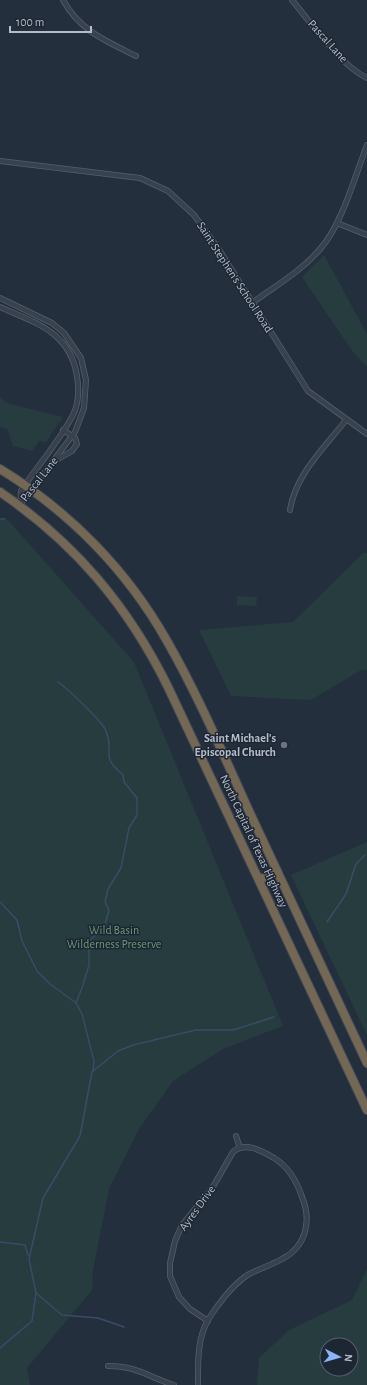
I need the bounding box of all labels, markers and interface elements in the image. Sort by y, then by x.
scale bar [10,8,91,34]
text: 100 m [16,16,44,28]
street label: Pascal Lane [306,17,350,65]
street label: Saint Stephen's School Road [195,220,275,334]
street label: Pascal Lane [18,454,60,504]
place label: Saint Michael's Episcopal Church [194,732,276,758]
marker: Saint Michael's Episcopal Church [279,740,289,750]
street label: North Capital of Texas Highway [217,773,290,910]
park label: Wild Basin Wilderness Preserve [67,924,161,950]
street label: Ayres Drive [177,1183,218,1233]
north arrow [319,1337,359,1377]
text: N [343,1354,354,1362]

